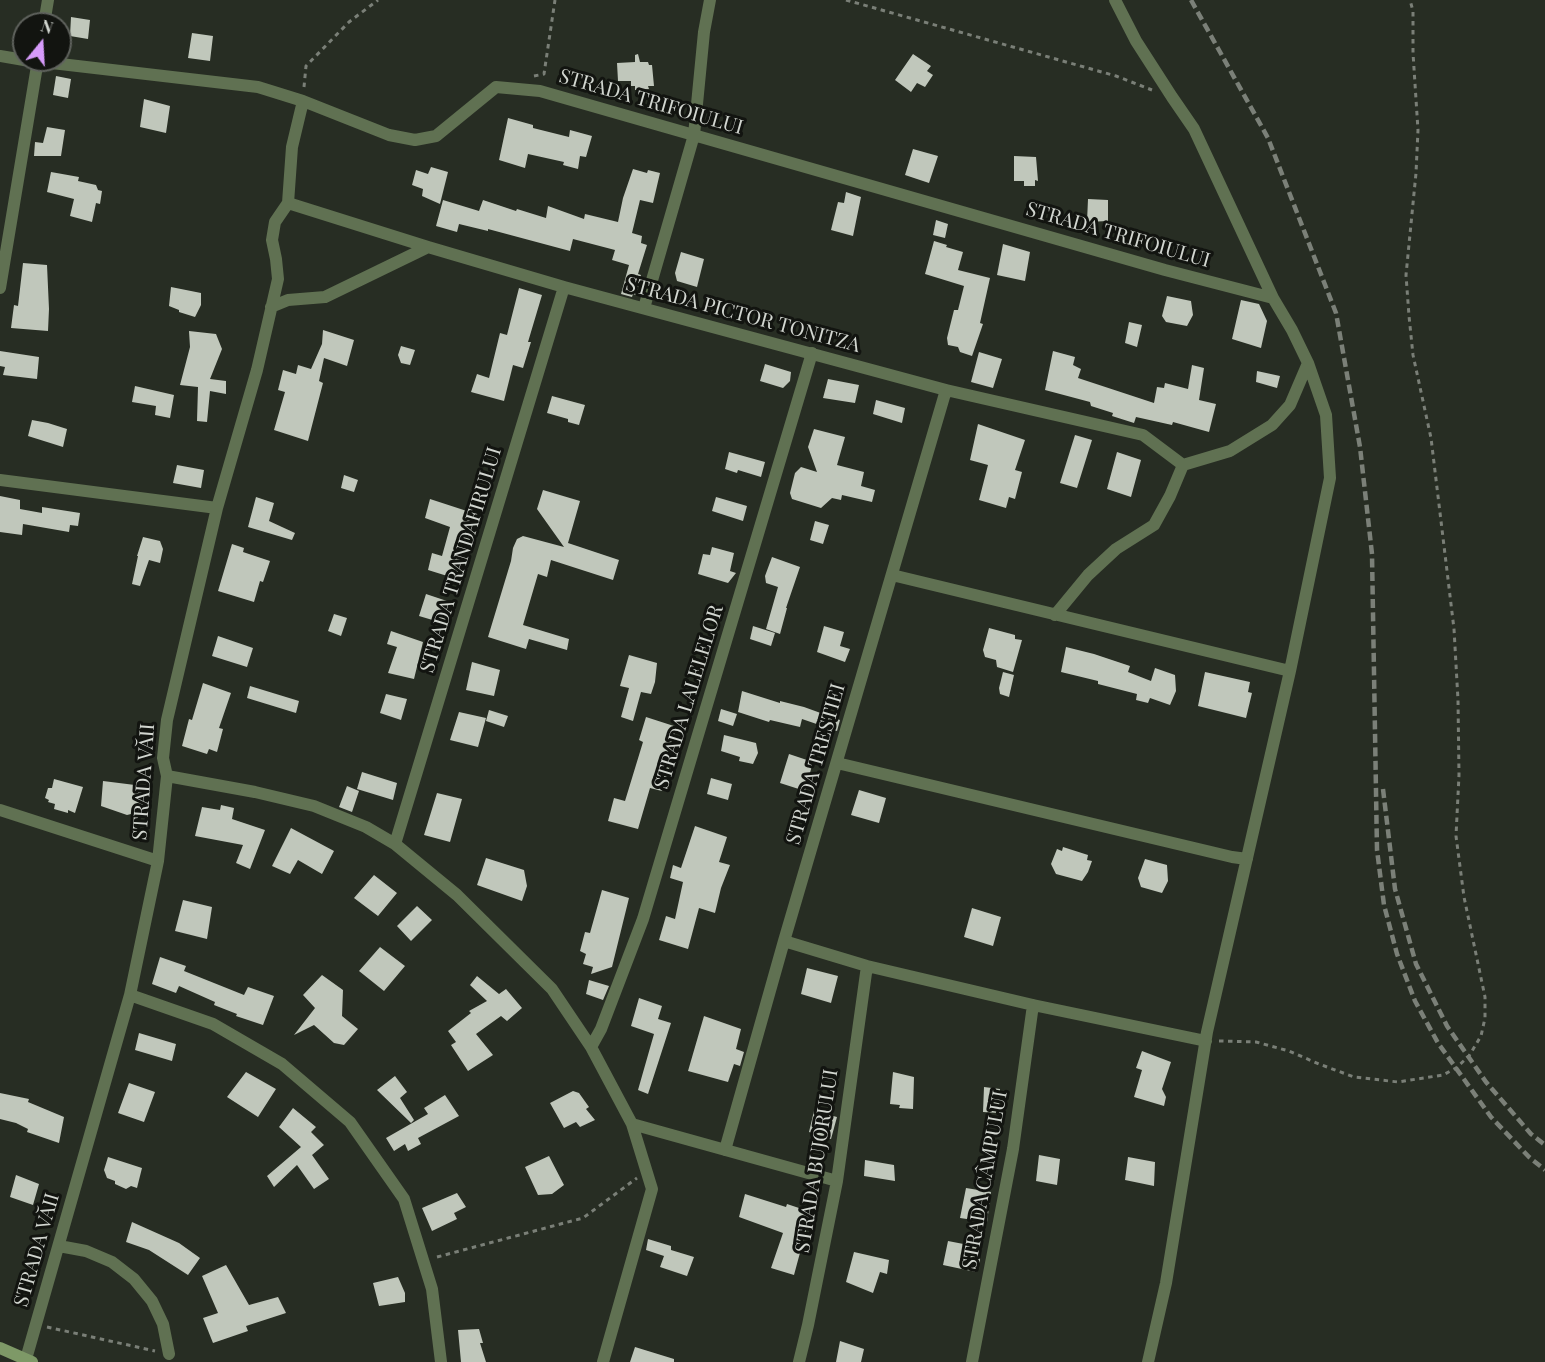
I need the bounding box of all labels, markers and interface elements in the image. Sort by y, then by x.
north arrow [12,12,72,72]
text: N [38,15,56,38]
street label: STRADA TRIFOIULUI [556,64,746,140]
street label: STRADA TRIFOIULUI [1023,197,1213,273]
street label: STRADA PICTOR TONITZA [623,272,863,358]
street label: STRADA TRANDAFIRULUI [415,444,507,676]
street label: STRADA LALELELOR [650,602,728,792]
street label: STRADA TRESTIEI [782,681,850,847]
street label: STRADA VĂII [128,723,160,841]
street label: STRADA BUJORULUI [791,1067,843,1255]
street label: STRADA CÂMPULUI [957,1089,1013,1271]
street label: STRADA VĂII [9,1190,65,1310]

